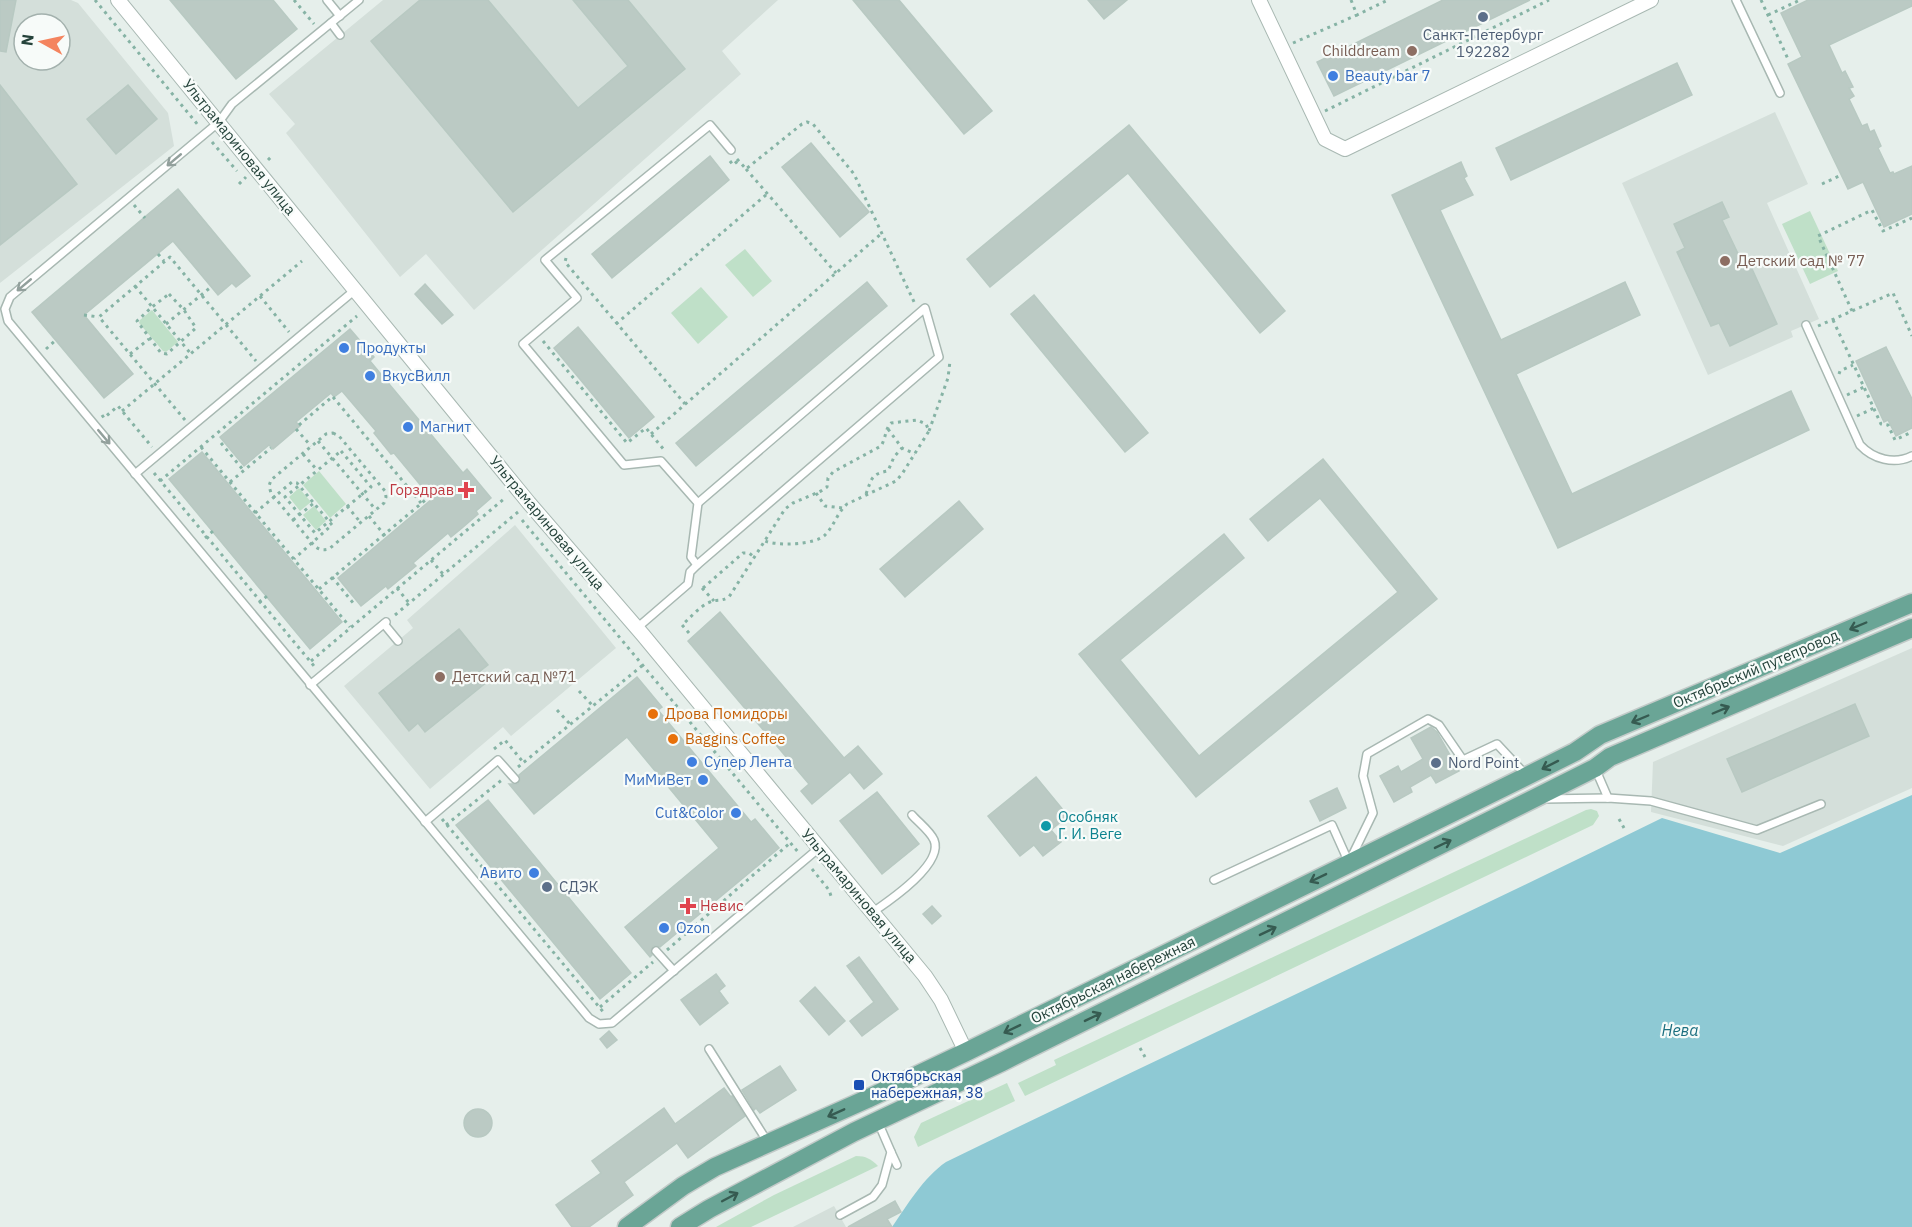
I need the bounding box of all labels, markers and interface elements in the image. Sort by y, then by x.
marker: Санкт-Петербург 192282 [1476,10,1490,24]
north arrow [12,12,72,72]
place label: Санкт-Петербург 192282 [1423,25,1544,61]
text: N [16,33,38,47]
place label: Childdream [1322,41,1400,60]
marker: Childdream [1405,44,1419,58]
place label: Beauty bar 7 [1345,66,1431,85]
marker: Beauty bar 7 [1326,69,1340,83]
street label: Ультрамариновая улица [179,75,300,219]
one-way arrow [167,153,182,167]
place label: Детский сад № 77 [1737,251,1865,270]
marker: Детский сад № 77 [1718,254,1732,268]
one-way arrow [17,278,32,292]
place label: Продукты [356,338,426,357]
marker: Продукты [337,341,351,355]
place label: ВкусВилл [382,366,450,385]
marker: ВкусВилл [363,369,377,383]
place label: Магнит [420,417,471,436]
marker: Магнит [401,420,415,434]
one-way arrow [97,429,111,444]
street label: Ультрамариновая улица [486,452,609,594]
place label: Горздрав [389,480,454,499]
marker: Горздрав [459,483,473,497]
one-way arrow [1850,621,1868,632]
street label: Октябрьский путепровод [1670,625,1842,712]
place label: Детский сад №71 [452,667,577,686]
marker: Детский сад №71 [433,670,447,684]
place label: Дрова Помидоры [665,704,788,723]
one-way arrow [1712,704,1730,715]
marker: Дрова Помидоры [646,707,660,721]
one-way arrow [1631,714,1649,725]
place label: Baggins Coffee [685,729,786,748]
marker: Baggins Coffee [666,732,680,746]
place label: Супер Лента [704,752,792,771]
place label: Nord Point [1448,753,1519,772]
marker: Супер Лента [685,755,699,769]
marker: Nord Point [1429,756,1443,770]
one-way arrow [1541,759,1559,771]
place label: МиМиВет [624,770,691,789]
marker: МиМиВет [696,773,710,787]
place label: Cut&Color [655,803,724,822]
marker: Cut&Color [729,806,743,820]
place label: Особняк Г. И. Веге [1058,807,1122,843]
marker: Особняк Г. И. Веге [1039,819,1053,833]
street label: Ультрамариновая улица [798,825,921,967]
one-way arrow [1433,838,1451,849]
place label: Авито [480,863,522,882]
marker: Авито [527,866,541,880]
one-way arrow [1310,873,1328,885]
place label: СДЭК [559,877,599,896]
marker: СДЭК [540,880,554,894]
place label: Невис [700,896,744,915]
marker: Невис [681,899,695,913]
place label: Ozon [676,918,710,937]
marker: Ozon [657,921,671,935]
one-way arrow [1258,924,1276,936]
street label: Октябрьская набережная [1027,931,1198,1028]
one-way arrow [1084,1011,1101,1023]
water label: Нева [1661,1020,1699,1040]
one-way arrow [1003,1024,1021,1036]
place label: Октябрьская набережная, 38 [871,1066,983,1102]
marker: Октябрьская набережная, 38 [852,1078,866,1092]
one-way arrow [827,1108,845,1120]
one-way arrow [721,1191,739,1202]

